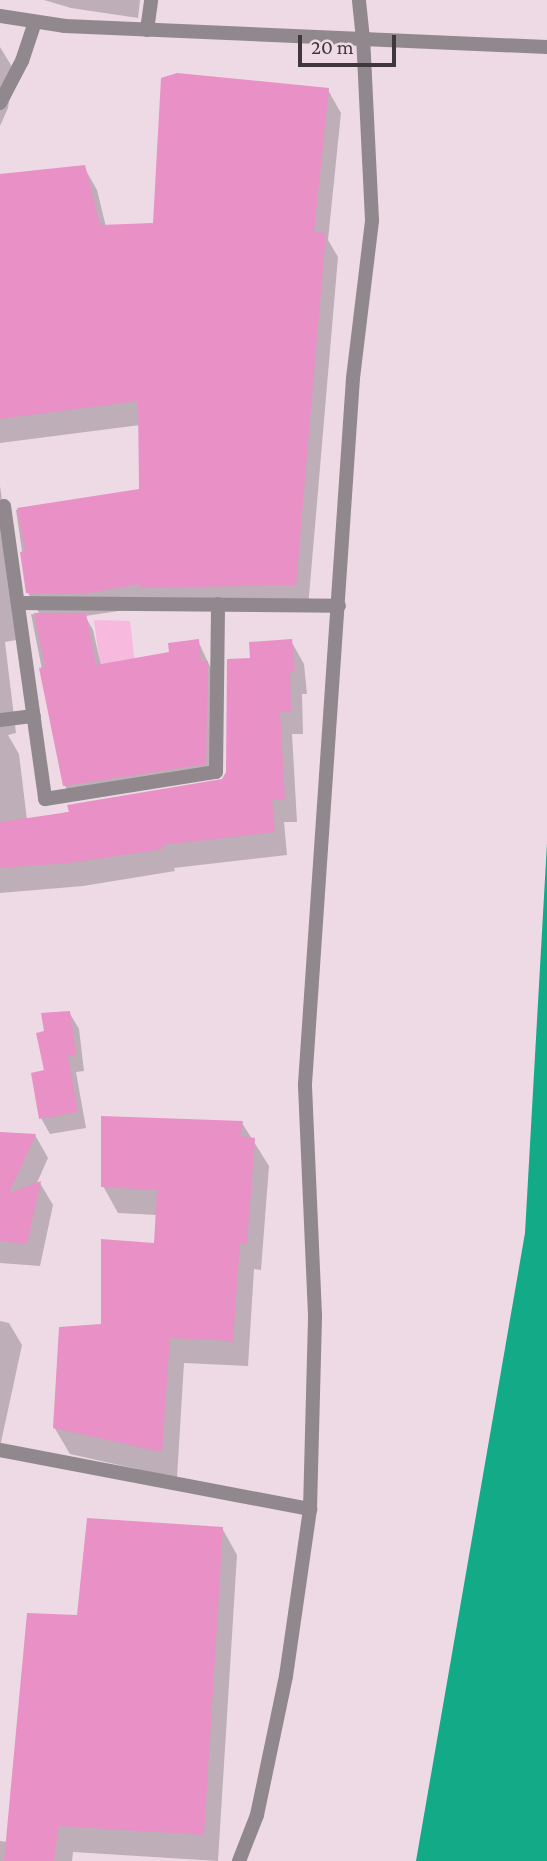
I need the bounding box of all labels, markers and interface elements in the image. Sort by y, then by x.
scale bar [302,21,400,65]
text: 20 m [311,35,354,59]

